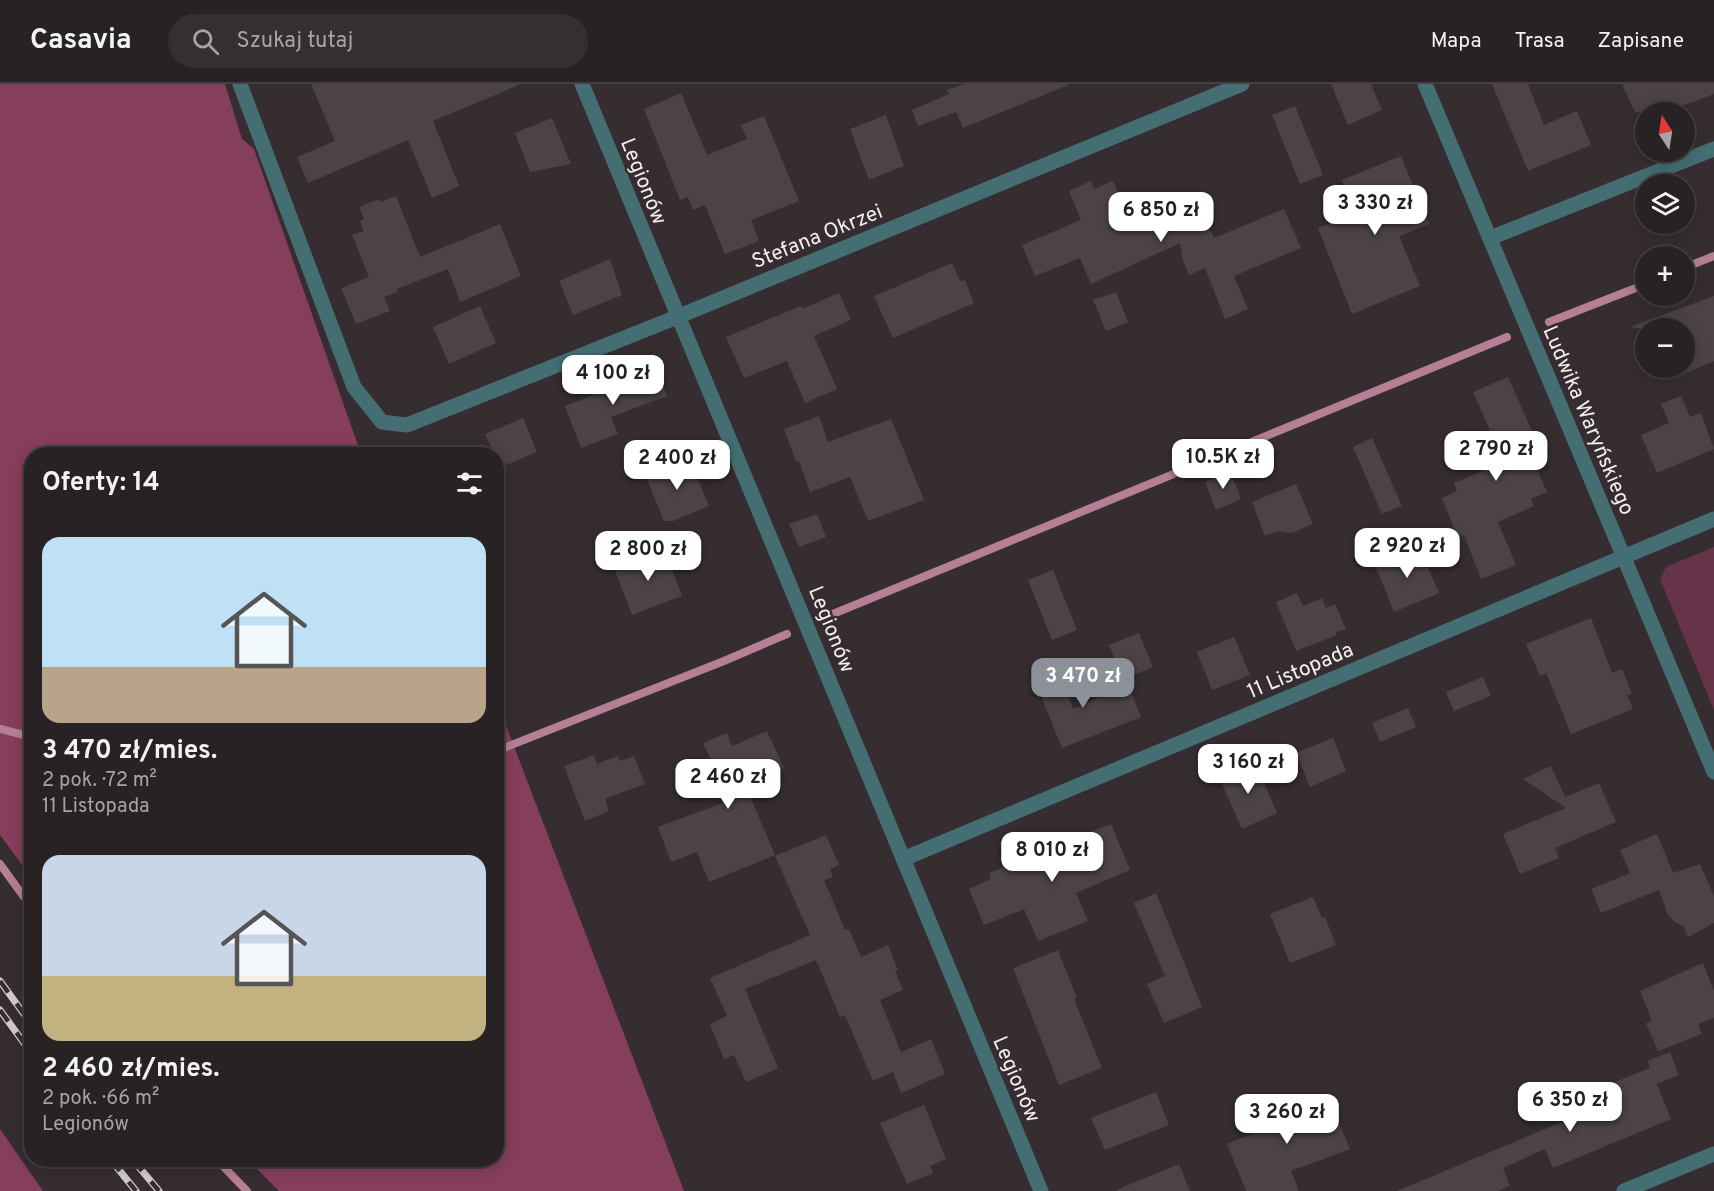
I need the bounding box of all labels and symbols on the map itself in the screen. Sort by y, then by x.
north arrow [1635,102,1695,162]
street label: Legionów [613,134,672,229]
pin: 3 330 zł [1313,185,1437,236]
pin: 6 850 zł [1099,192,1223,243]
street label: Stefana Okrzei [748,199,887,276]
street label: Ludwika Waryńskiego [1536,322,1640,519]
pin: 4 100 zł [551,355,675,406]
pin: 2 790 zł [1434,431,1558,482]
pin: 10.5K zł [1161,439,1285,490]
pin: 2 400 zł [615,440,739,491]
pin: 2 920 zł [1345,528,1469,579]
pin: 2 800 zł [586,531,710,582]
street label: Legionów [801,582,860,677]
street label: 11 Listopada [1243,637,1358,706]
pin: 3 470 zł [1021,658,1145,709]
pin: 3 160 zł [1186,744,1310,795]
pin: 2 460 zł [666,759,790,810]
pin: 8 010 zł [990,832,1114,883]
street label: Legionów [985,1032,1046,1127]
pin: 6 350 zł [1508,1082,1632,1133]
pin: 3 260 zł [1225,1094,1349,1145]

